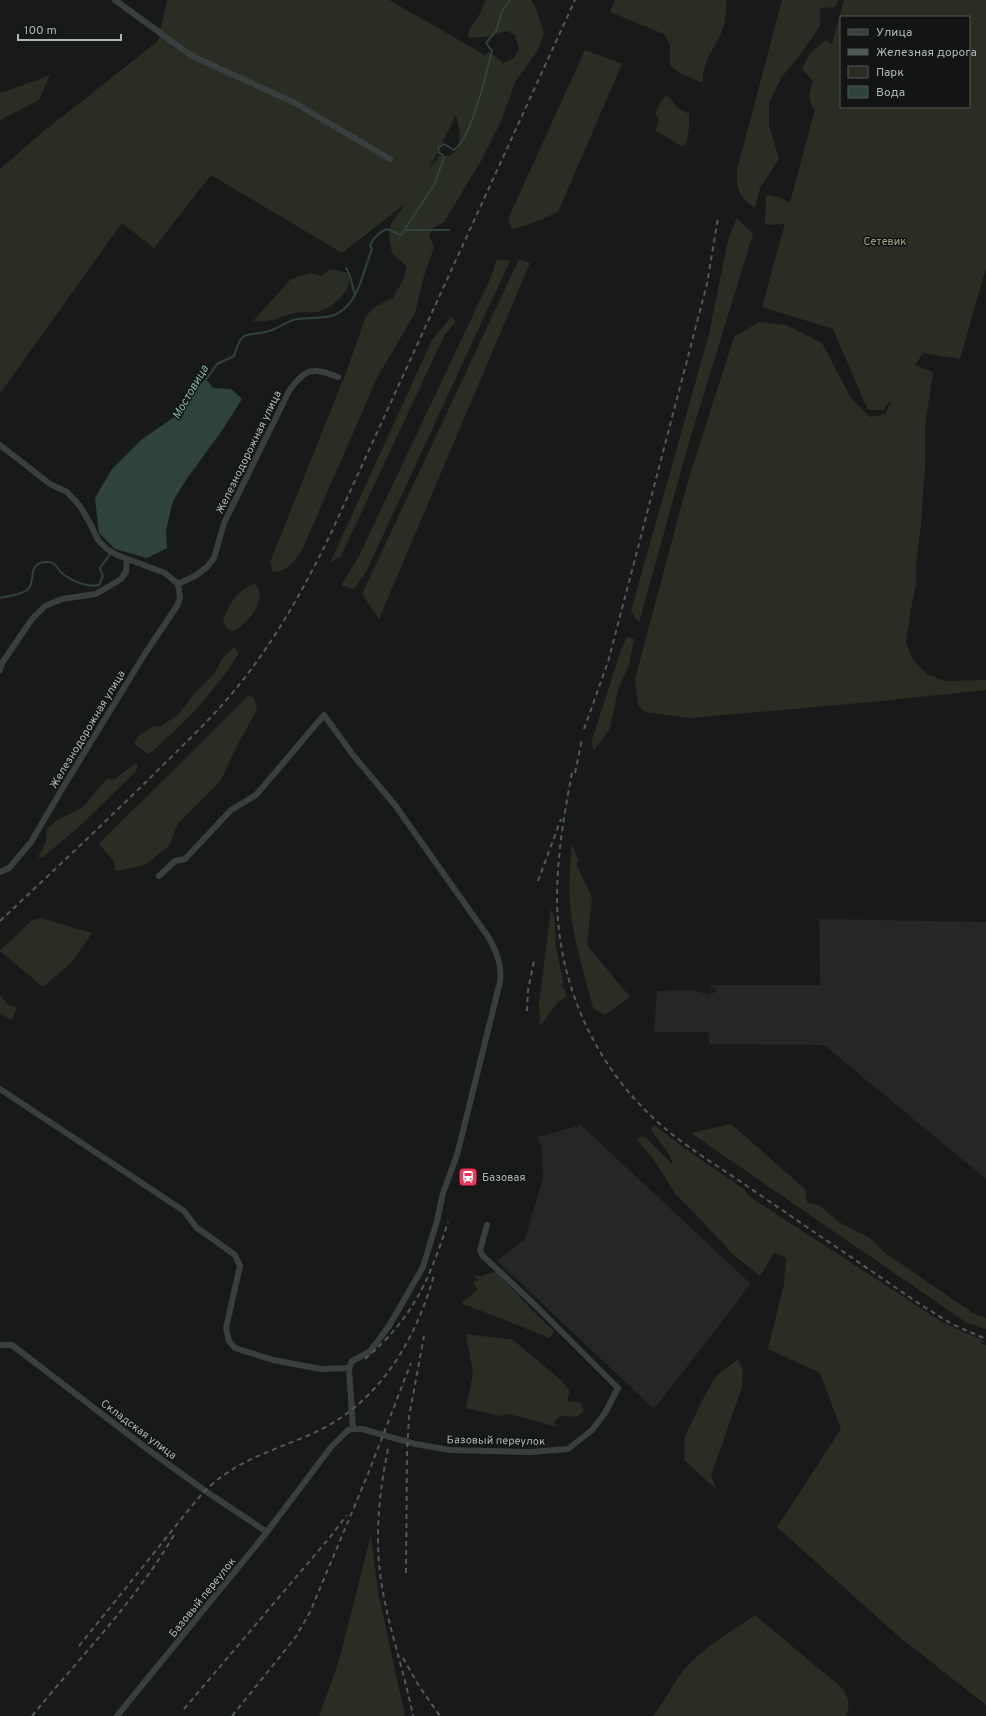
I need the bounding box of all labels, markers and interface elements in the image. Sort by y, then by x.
scale bar [18,16,121,42]
legend [840,16,970,108]
text: 100 m [24,23,57,39]
text: Улица [876,25,912,41]
text: Железная дорога [876,45,977,61]
text: Парк [876,65,904,81]
text: Вода [876,85,905,101]
park label: Сетевик [863,235,907,249]
water label: Мостовица [169,362,213,423]
street label: Железнодорожная улица [213,388,285,516]
street label: Железнодорожная улица [47,668,129,791]
station icon: Базовая [457,1166,479,1188]
place label: Базовая [482,1171,525,1185]
street label: Складская улица [98,1397,179,1463]
street label: Базовый переулок [447,1433,545,1449]
street label: Базовый переулок [166,1555,239,1640]

